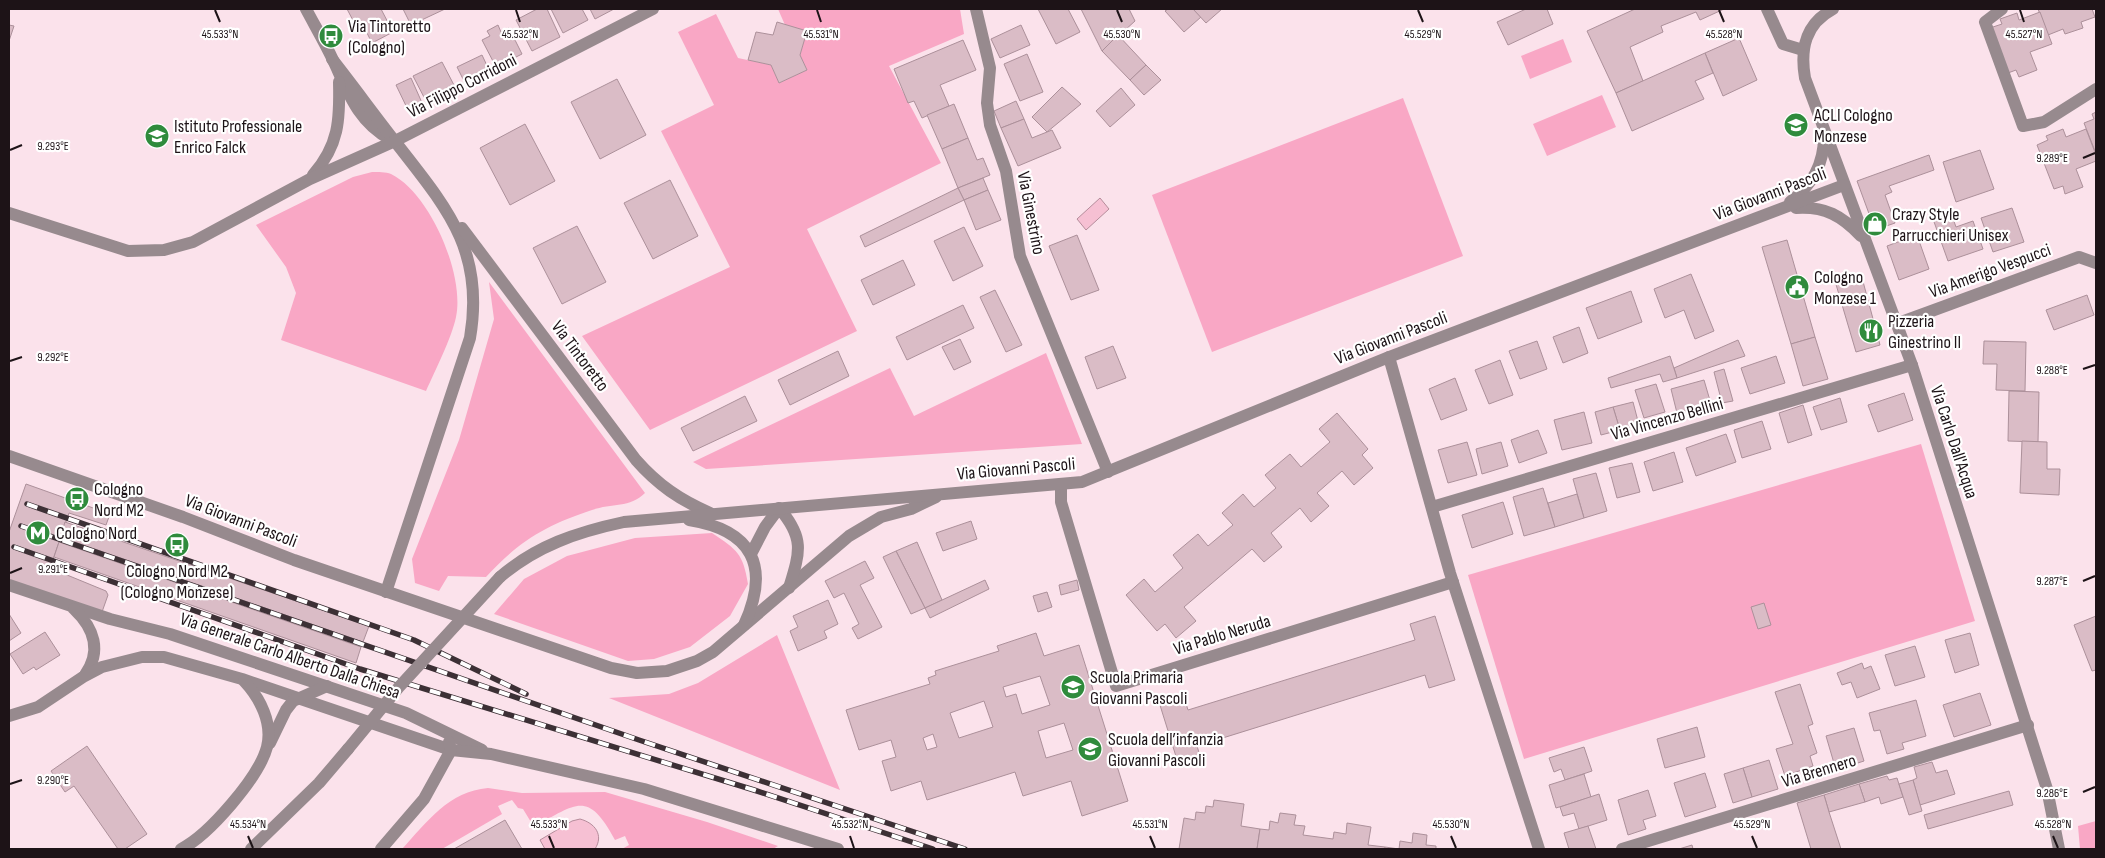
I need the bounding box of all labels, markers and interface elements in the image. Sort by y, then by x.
place label: Via Tintoretto (Cologno) [348,16,431,58]
bus stop icon: Via Tintoretto (Cologno) [318,23,344,49]
text: 45.533°N [202,27,238,42]
text: 45.532°N [502,27,538,42]
text: 45.531°N [803,27,839,42]
text: 45.530°N [1104,27,1140,42]
text: 45.529°N [1405,27,1441,42]
text: 45.528°N [1706,27,1742,42]
text: 45.527°N [2006,27,2042,42]
street label: Via Filippo Corridoni [404,49,520,123]
place label: ACLI Cologno Monzese [1813,105,1893,147]
school or university icon: ACLI Cologno Monzese [1783,112,1809,138]
place label: Istituto Professionale Enrico Falck [174,116,302,158]
school or university icon: Istituto Professionale Enrico Falck [144,123,170,149]
text: 9.293°E [37,139,69,154]
text: 9.289°E [2036,151,2068,166]
street label: Via Giovanni Pascoli [1711,163,1829,225]
street label: Via Ginestrino [1013,170,1049,256]
place label: Crazy Style Parrucchieri Unisex [1892,204,2009,246]
shop icon: Crazy Style Parrucchieri Unisex [1862,211,1888,237]
street label: Via Amerigo Vespucci [1926,239,2054,303]
place label: Cologno Monzese 1 [1814,267,1877,309]
public building icon: Cologno Monzese 1 [1784,274,1810,300]
street label: Via Giovanni Pascoli [1332,307,1450,369]
place label: Pizzeria Ginestrino II [1888,311,1961,353]
street label: Via Tintoretto [547,317,613,395]
restaurant icon: Pizzeria Ginestrino II [1858,318,1884,344]
text: 9.292°E [37,350,69,365]
text: 9.288°E [2036,363,2068,378]
street label: Via Carlo Dall'Acqua [1926,383,1982,501]
street label: Via Vincenzo Bellini [1608,393,1726,445]
street label: Via Giovanni Pascoli [956,453,1076,485]
place label: Cologno Nord M2 [94,479,144,521]
bus stop icon: Cologno Nord M2 [64,486,90,512]
street label: Via Giovanni Pascoli [182,490,300,552]
metro station icon: Cologno Nord [25,520,51,546]
place label: Cologno Nord [56,523,137,544]
bus stop icon: Cologno Nord M2 (Cologno Monzese) [164,532,190,558]
place label: Cologno Nord M2 (Cologno Monzese) [121,561,233,603]
text: 9.291°E [38,562,68,577]
text: 9.287°E [2036,574,2068,589]
street label: Via Generale Carlo Alberto Dalla Chiesa [177,608,403,704]
street label: Via Pablo Neruda [1171,610,1273,660]
place label: Scuola Primaria Giovanni Pascoli [1090,667,1187,709]
school or university icon: Scuola Primaria Giovanni Pascoli [1060,674,1086,700]
place label: Scuola dell’infanzia Giovanni Pascoli [1108,729,1223,771]
school or university icon: Scuola dell’infanzia Giovanni Pascoli [1077,736,1103,762]
street label: Via Brennero [1779,750,1859,792]
text: 9.290°E [37,773,69,788]
text: 9.286°E [2036,786,2068,801]
text: 45.534°N [230,817,266,832]
text: 45.533°N [531,817,567,832]
text: 45.532°N [832,817,868,832]
text: 45.531°N [1132,817,1168,832]
text: 45.530°N [1433,817,1469,832]
text: 45.529°N [1734,817,1770,832]
text: 45.528°N [2035,817,2071,832]

